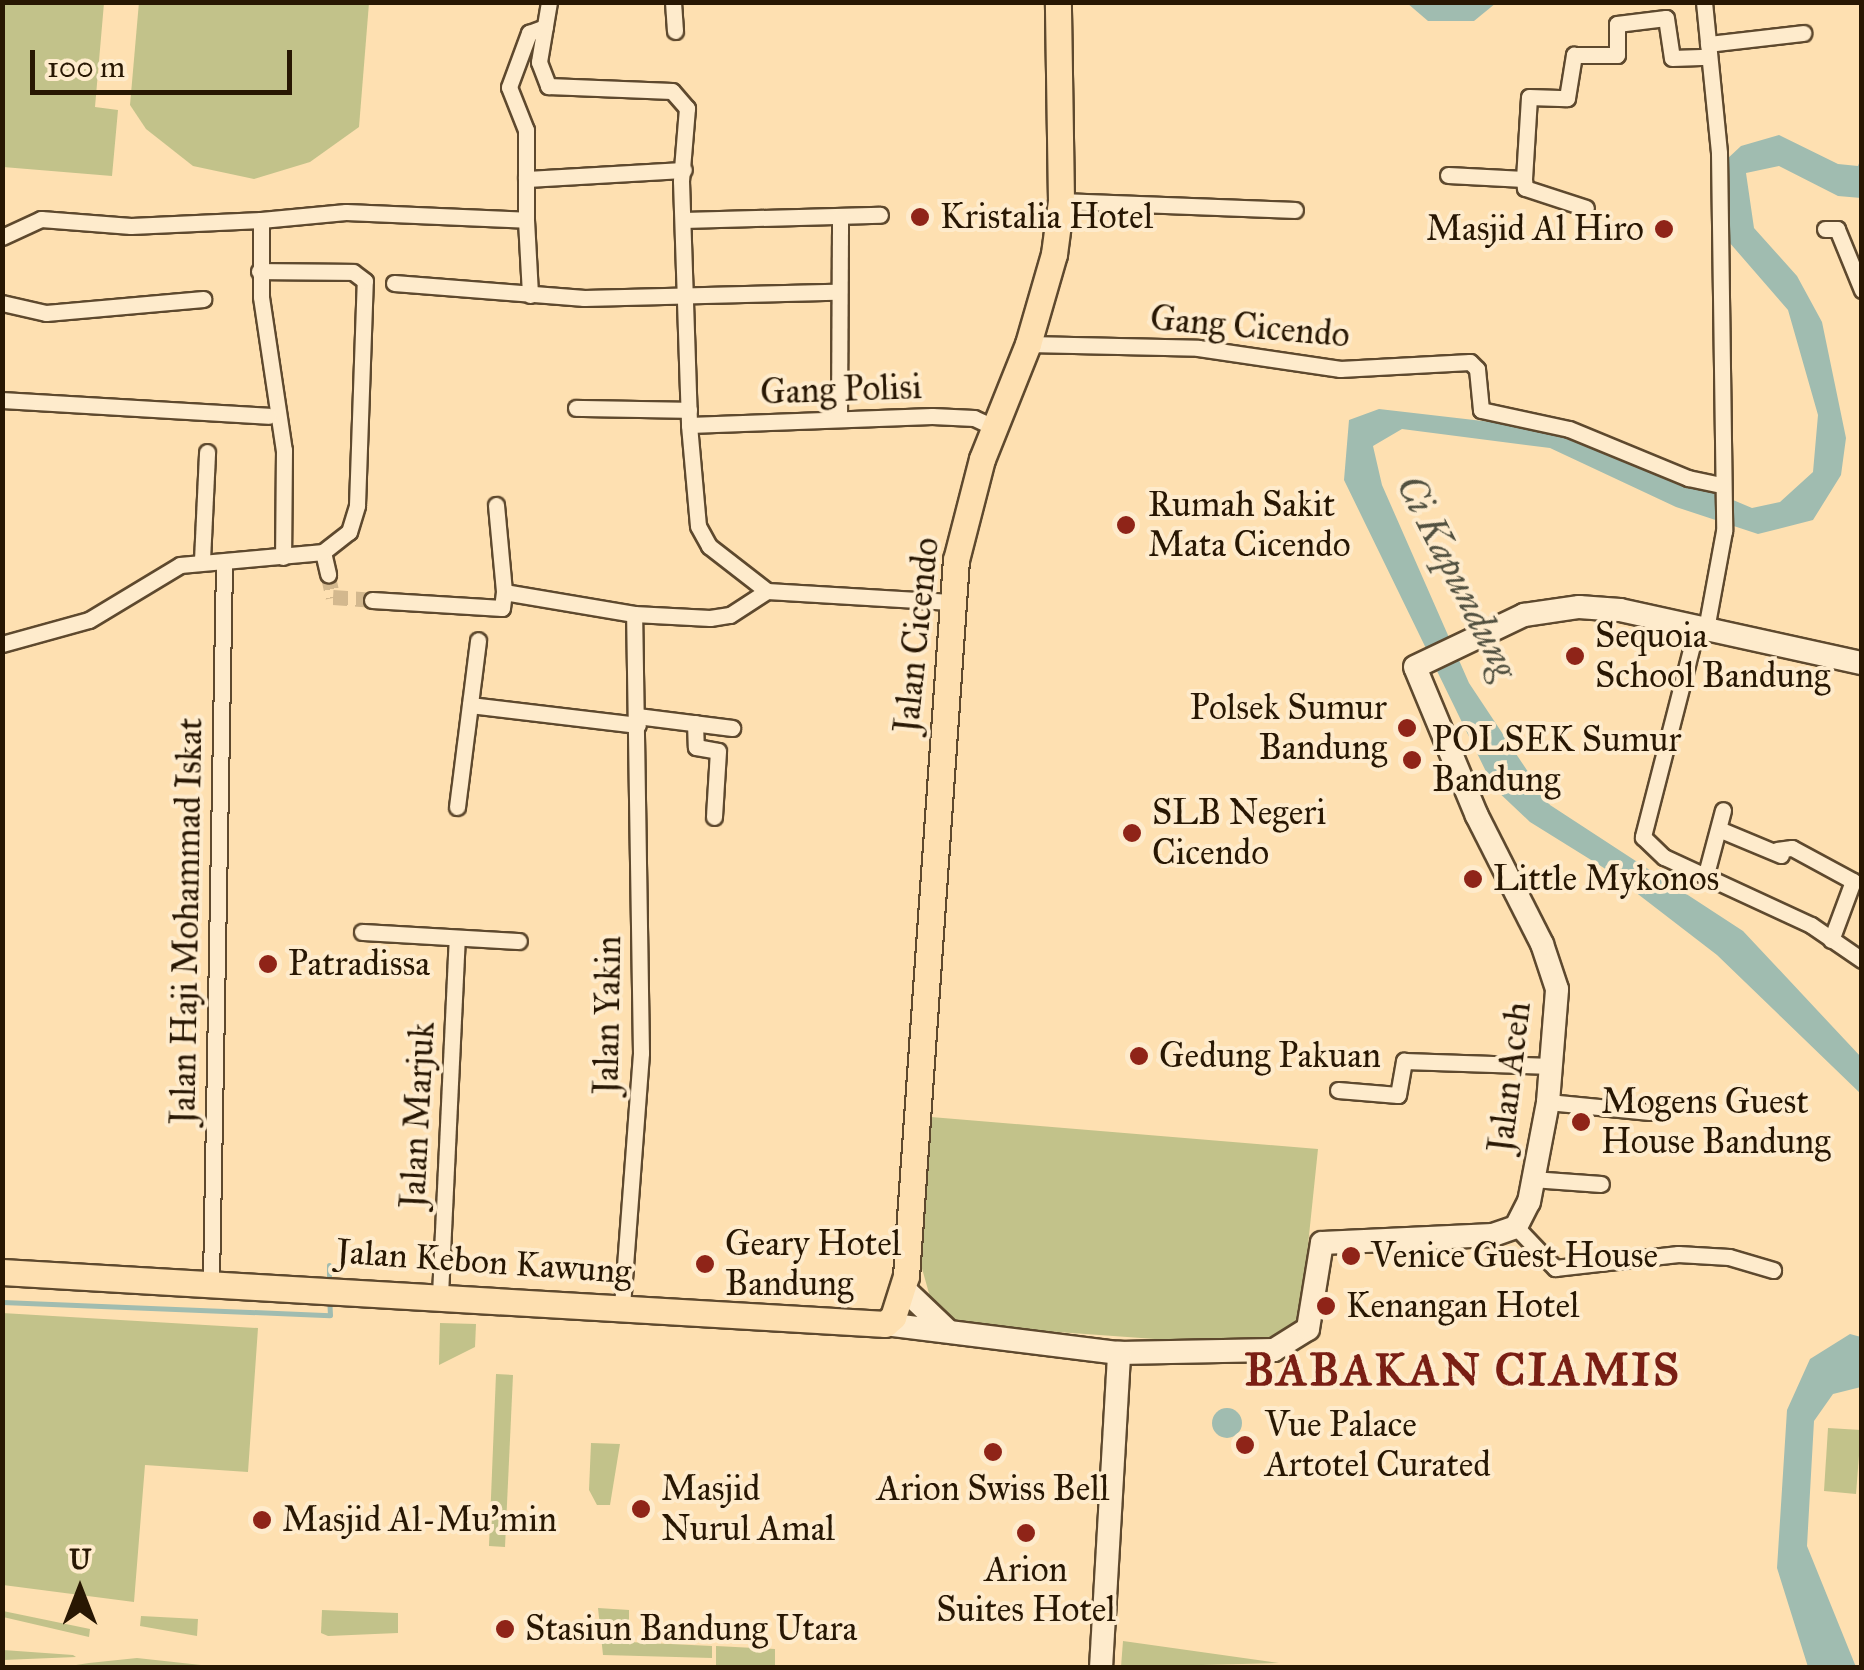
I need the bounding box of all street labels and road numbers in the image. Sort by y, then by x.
street label: Gang Cicendo [1148,297,1352,357]
street label: Gang Polisi [760,366,922,414]
street label: Jalan Cicendo [886,535,948,735]
street label: Jalan Haji Mohammad Iskat [162,717,212,1125]
street label: Jalan Yakin [586,935,630,1095]
street label: Jalan Aceh [1480,1000,1540,1154]
street label: Jalan Marjuk [392,1021,444,1209]
street label: Jalan Kebon Kawung [335,1231,633,1293]

